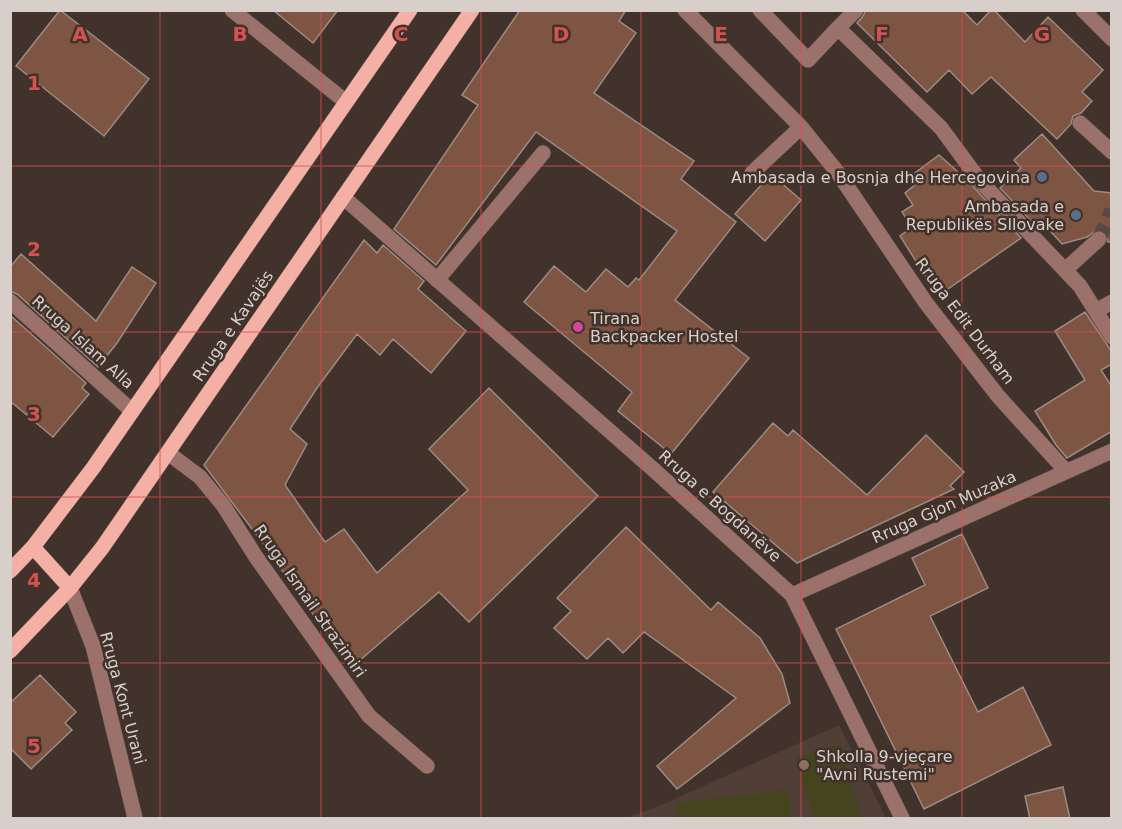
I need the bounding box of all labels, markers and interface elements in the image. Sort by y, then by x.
text: A [72,22,88,46]
text: B [232,22,248,46]
text: C [394,22,408,46]
text: D [553,22,569,46]
text: E [714,22,728,46]
text: F [875,22,889,46]
text: G [1034,22,1050,46]
text: 1 [27,71,41,95]
place label: Ambasada e Bosnja dhe Hercegovina [731,168,1030,187]
marker: Ambasada e Bosnja dhe Hercegovina [1035,170,1049,184]
place label: Ambasada e Republikës Sllovake [906,197,1064,234]
marker: Ambasada e Republikës Sllovake [1069,208,1083,222]
text: 2 [27,237,41,261]
street label: Rruga Edit Durham [911,254,1019,388]
street label: Rruga e Kavajës [189,267,277,385]
street label: Rruga Islam Alla [28,291,138,393]
place label: Tirana Backpacker Hostel [589,309,739,346]
marker: Tirana Backpacker Hostel [571,320,585,334]
text: 3 [27,402,41,426]
street label: Rruga e Bogdanëve [655,446,785,566]
street label: Rruga Gjon Muzaka [869,467,1019,547]
street label: Rruga Ismail Strazimiri [250,521,370,681]
text: 4 [27,568,41,592]
street label: Rruga Kont Urani [96,630,150,766]
text: 5 [27,734,41,758]
place label: Shkolla 9-vjeçare "Avni Rustemi" [816,747,953,784]
marker: Shkolla 9-vjeçare "Avni Rustemi" [797,758,811,772]

